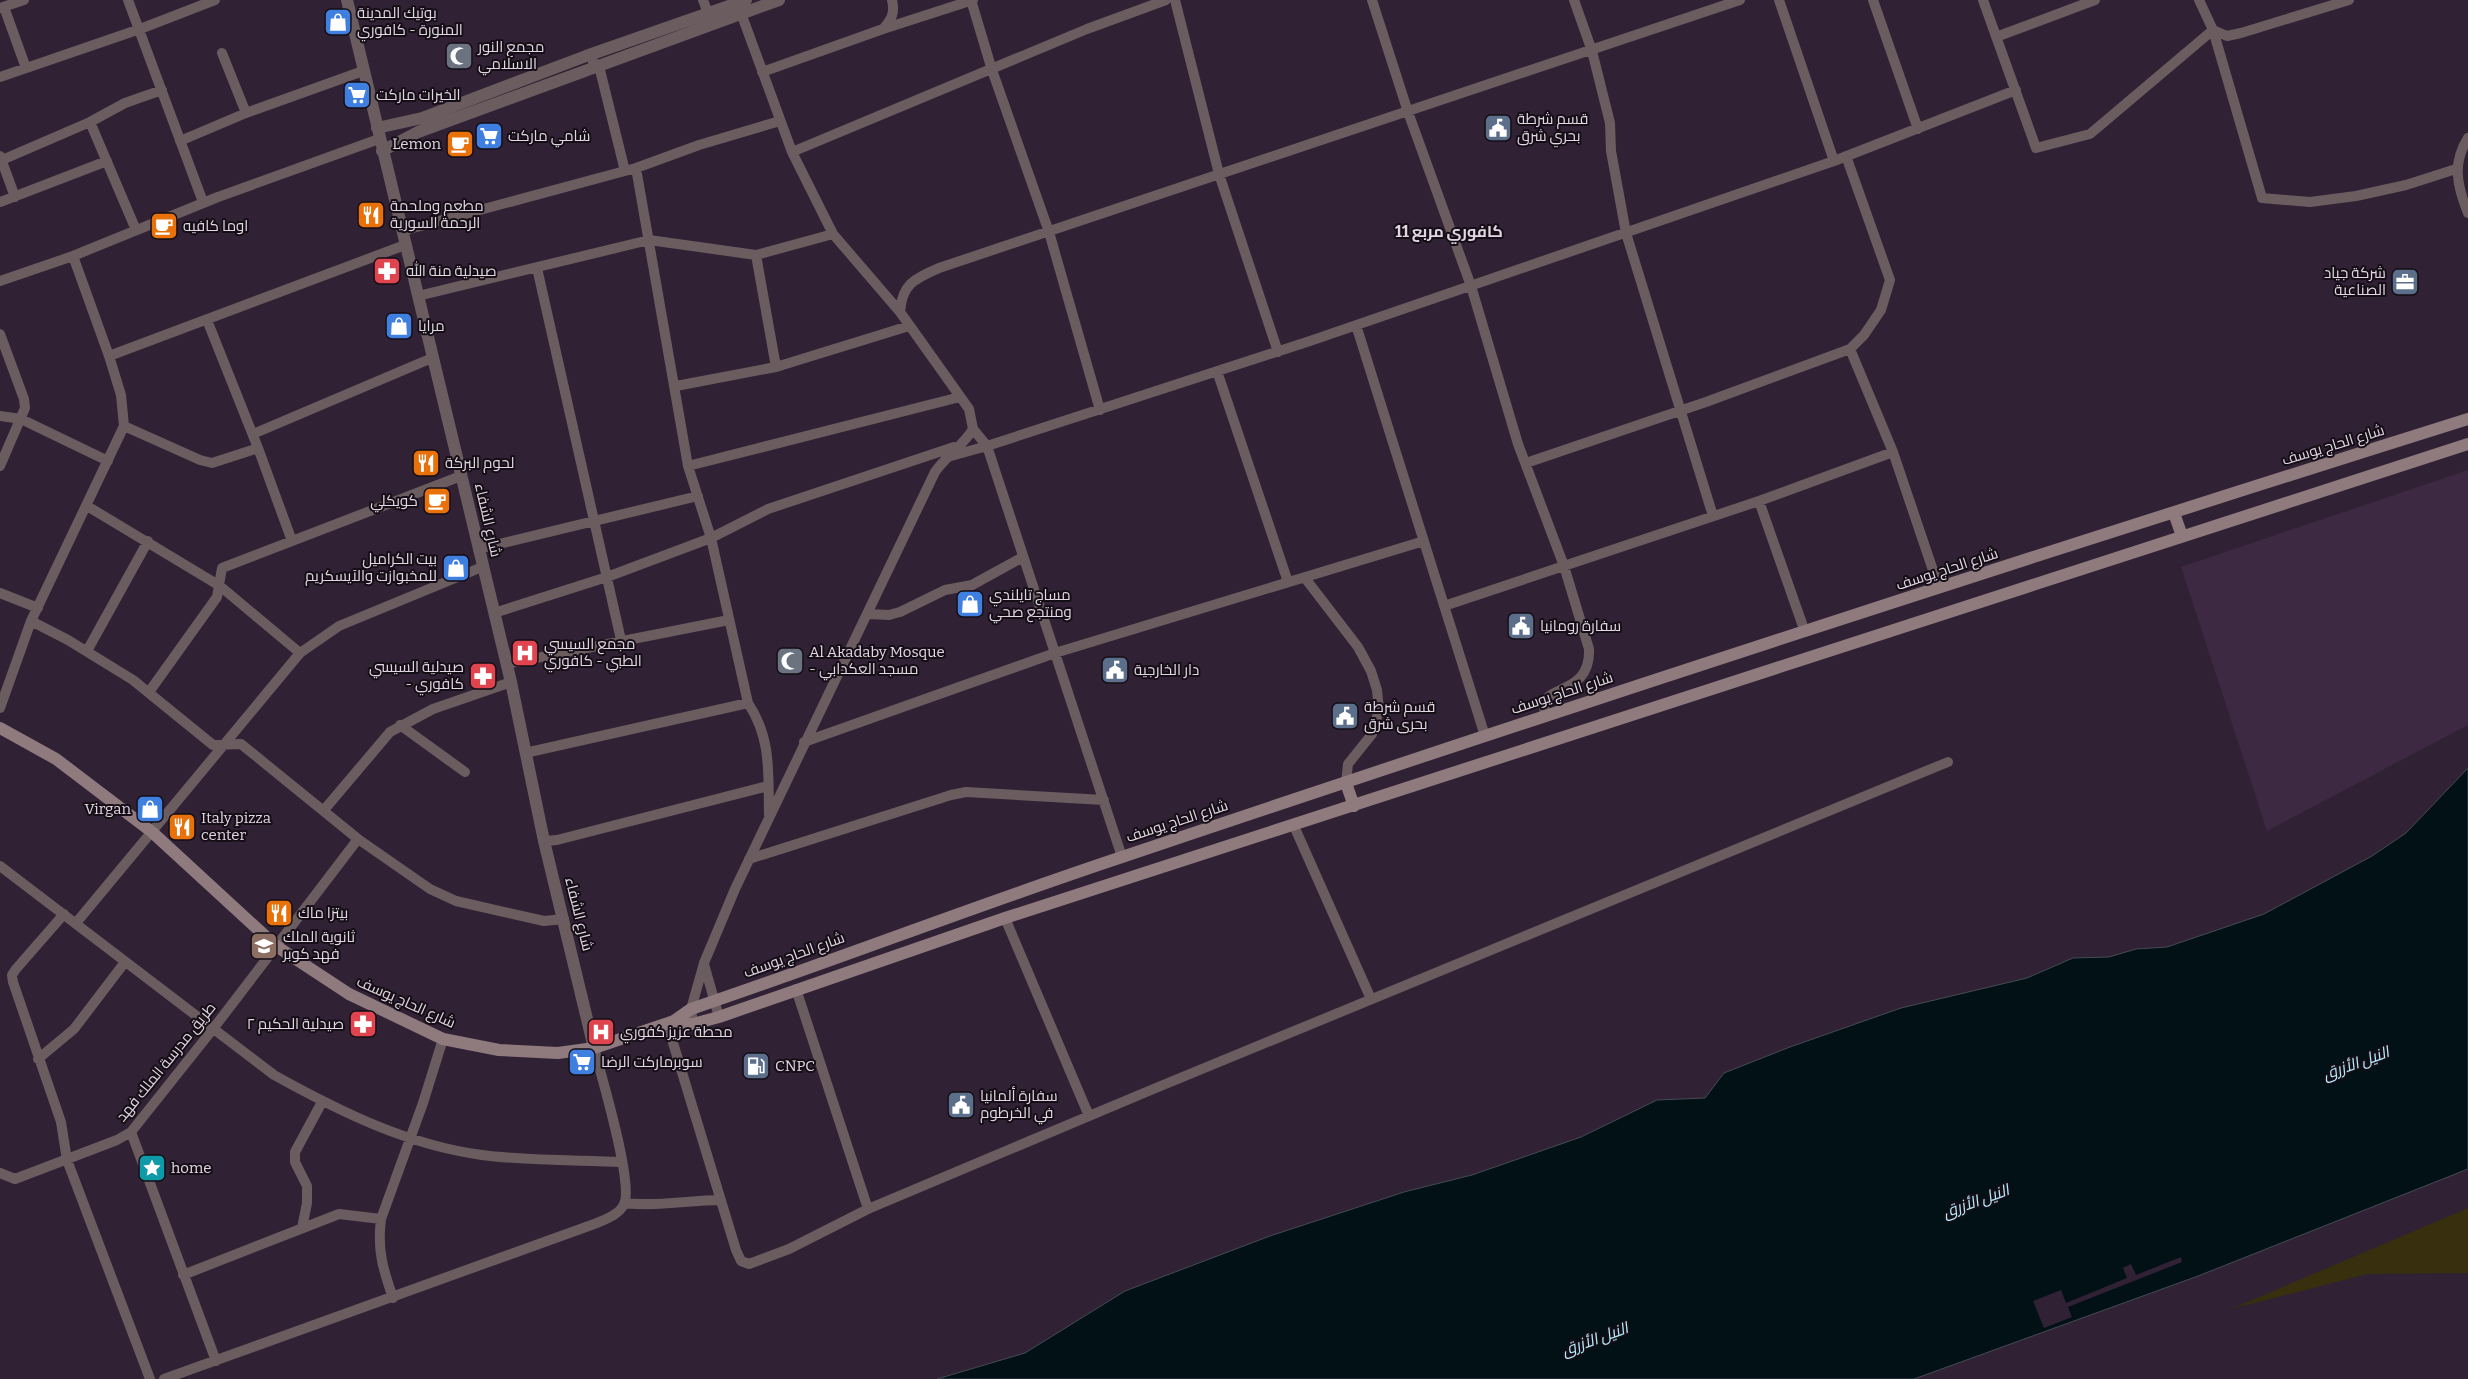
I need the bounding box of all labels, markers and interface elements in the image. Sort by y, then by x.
place label: بوتيك المدينة المنورة - كافوري [357,4,463,42]
shop icon: بوتيك المدينة المنورة - كافوري [323,7,353,37]
place label: مجمع النور الاسلامي [477,38,544,76]
mosque icon: مجمع النور الاسلامي [444,41,474,71]
supermarket icon: الخيرات ماركت [342,80,372,110]
place label: الخيرات ماركت [376,86,461,104]
place label: قسم شرطة بحري شرق [1517,110,1588,148]
public building icon: قسم شرطة بحري شرق [1483,113,1513,143]
supermarket icon: شامي ماركت [474,121,504,151]
place label: شامي ماركت [508,127,590,148]
cafe icon: Lemon [445,129,475,159]
place label: Lemon [392,135,442,153]
place label: مطعم وملحمة الرحمة السورية [390,197,484,232]
restaurant icon: مطعم وملحمة الرحمة السورية [356,200,386,230]
cafe icon: اوما كافيه [149,211,179,241]
place label: اوما كافيه [183,217,248,235]
district label: كافوري مربع 11 [1395,222,1503,244]
pharmacy icon: صيدلية منة الله [372,256,402,286]
place label: صيدلية منة الله [406,261,497,280]
place label: شركة جياد الصناعية [2324,264,2386,299]
office icon: شركة جياد الصناعية [2390,267,2420,297]
shop icon: مرايا [384,311,414,341]
place label: مرايا [418,317,445,335]
street label: شارع الحاج يوسف [2280,421,2387,471]
restaurant icon: لحوم البركة [411,448,441,478]
place label: لحوم البركة [445,454,514,473]
street label: شارع الشفاء [469,481,505,559]
cafe icon: كويكلي [422,486,452,516]
place label: كويكلي [370,492,418,513]
street label: شارع الحاج يوسف [1894,544,2001,596]
place label: بيت الكراميل للمخبوازت والآيسكريم [305,550,437,586]
shop icon: بيت الكراميل للمخبوازت والآيسكريم [441,553,471,583]
place label: مساج تايلندي ومنتجع صحي [989,586,1072,624]
shop icon: مساج تايلندي ومنتجع صحي [955,589,985,619]
public building icon: سفارة رومانيا [1506,611,1536,641]
place label: سفارة رومانيا [1540,617,1621,635]
place label: مجمع السيسي الطبي - كافوري [544,635,642,673]
hospital icon: مجمع السيسي الطبي - كافوري [510,638,540,668]
place label: Al Akadaby Mosque - مسجد العكدابي [809,643,945,681]
mosque icon: Al Akadaby Mosque - مسجد العكدابي [775,646,805,676]
public building icon: دار الخارجية [1100,655,1130,685]
place label: صيدلية السيسي - كافوري [369,658,464,696]
pharmacy icon: صيدلية السيسي - كافوري [468,661,498,691]
place label: دار الخارجية [1134,661,1199,679]
street label: شارع الحاج يوسف [1509,668,1616,720]
place label: قسم شرطة بحرى شرق [1364,698,1435,734]
public building icon: قسم شرطة بحرى شرق [1330,701,1360,731]
shop icon: Virgan [135,794,165,824]
street label: شارع الحاج يوسف [1124,796,1231,848]
place label: Virgan [85,800,131,818]
place label: Italy pizza center [201,809,271,844]
restaurant icon: Italy pizza center [167,812,197,842]
street label: شارع الشفاء [559,875,597,953]
restaurant icon: بيتزا ماك [264,898,294,928]
place label: بيتزا ماك [298,904,348,922]
place label: ثانوية الملك فهد كوبر [282,928,355,964]
street label: شارع الحاج يوسف [741,928,848,984]
school or university icon: ثانوية الملك فهد كوبر [249,931,279,961]
street label: شارع الحاج يوسف [353,972,458,1034]
street label: طريق مدرسة الملك فهد [112,999,220,1126]
pharmacy icon: صيدلية الحكيم ٢ [348,1009,378,1039]
place label: صيدلية الحكيم ٢ [247,1015,344,1034]
hospital icon: محطة عزيز كفوري [586,1017,616,1047]
place label: محطة عزيز كفوري [620,1023,733,1044]
water label: النيل الأزرق [2320,1042,2394,1085]
supermarket icon: سوبرماركت الرضا [567,1047,597,1077]
fuel station icon: CNPC [741,1051,771,1081]
place label: سوبرماركت الرضا [601,1053,703,1071]
place label: CNPC [775,1057,815,1075]
place label: سفارة ألمانيا في الخرطوم [980,1086,1058,1125]
public building icon: سفارة ألمانيا في الخرطوم [946,1090,976,1120]
place icon: home [137,1153,167,1183]
place label: home [171,1159,211,1177]
water label: النيل الأزرق [1940,1180,2014,1223]
water label: النيل الأزرق [1559,1318,1633,1361]

